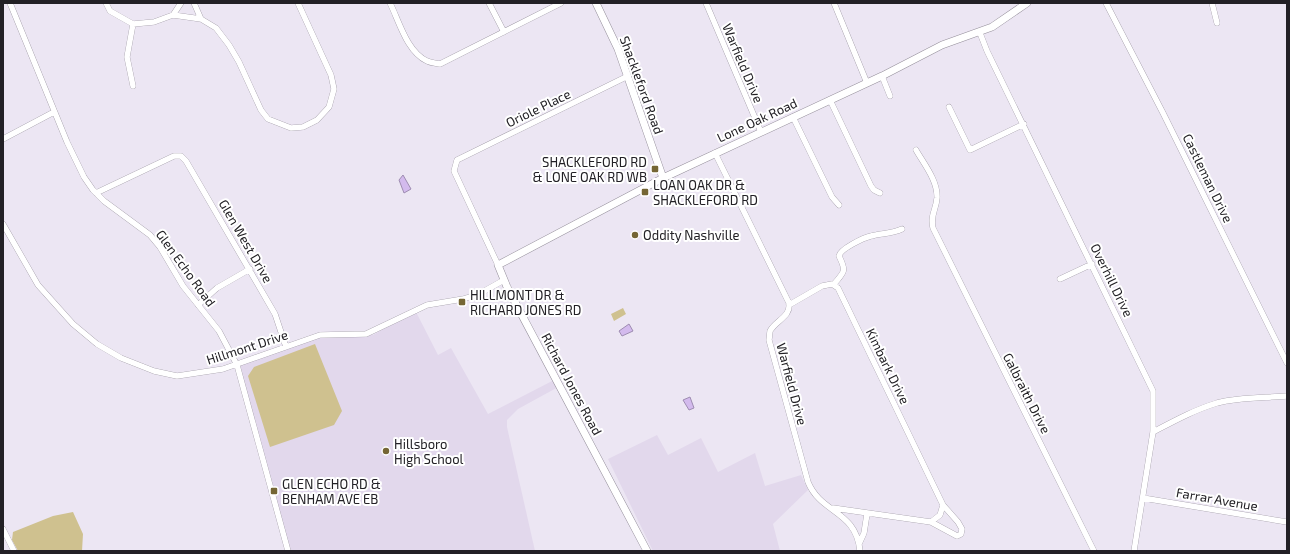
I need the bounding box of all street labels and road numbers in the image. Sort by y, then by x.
street label: Warfield Drive [719,21,767,105]
street label: Shackleford Road [617,34,667,136]
street label: Oriole Place [503,85,573,131]
street label: Lone Oak Road [714,94,800,146]
street label: Castleman Drive [1180,131,1236,225]
street label: Glen West Drive [216,196,276,286]
street label: Glen Echo Road [153,227,219,309]
street label: Overhill Drive [1087,241,1137,319]
street label: Hillmont Drive [204,326,290,368]
street label: Kimbark Drive [863,326,913,407]
street label: Richard Jones Road [538,330,606,438]
street label: Warfield Drive [773,341,811,427]
street label: Galbraith Drive [1000,350,1054,436]
street label: Farrar Avenue [1175,484,1259,514]

